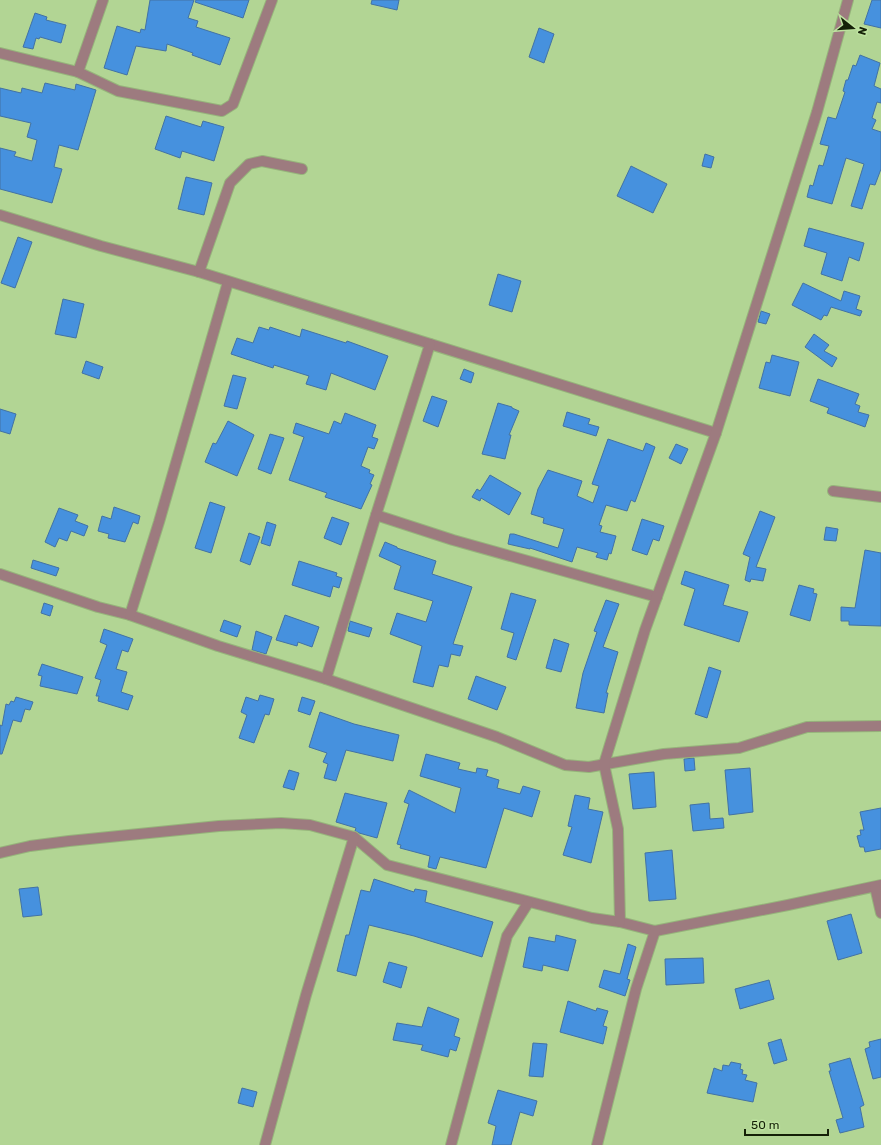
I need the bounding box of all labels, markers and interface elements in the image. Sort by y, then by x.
north arrow [833,8,873,48]
text: N [855,25,869,37]
scale bar [745,1111,828,1137]
text: 50 m [751,1118,779,1132]

